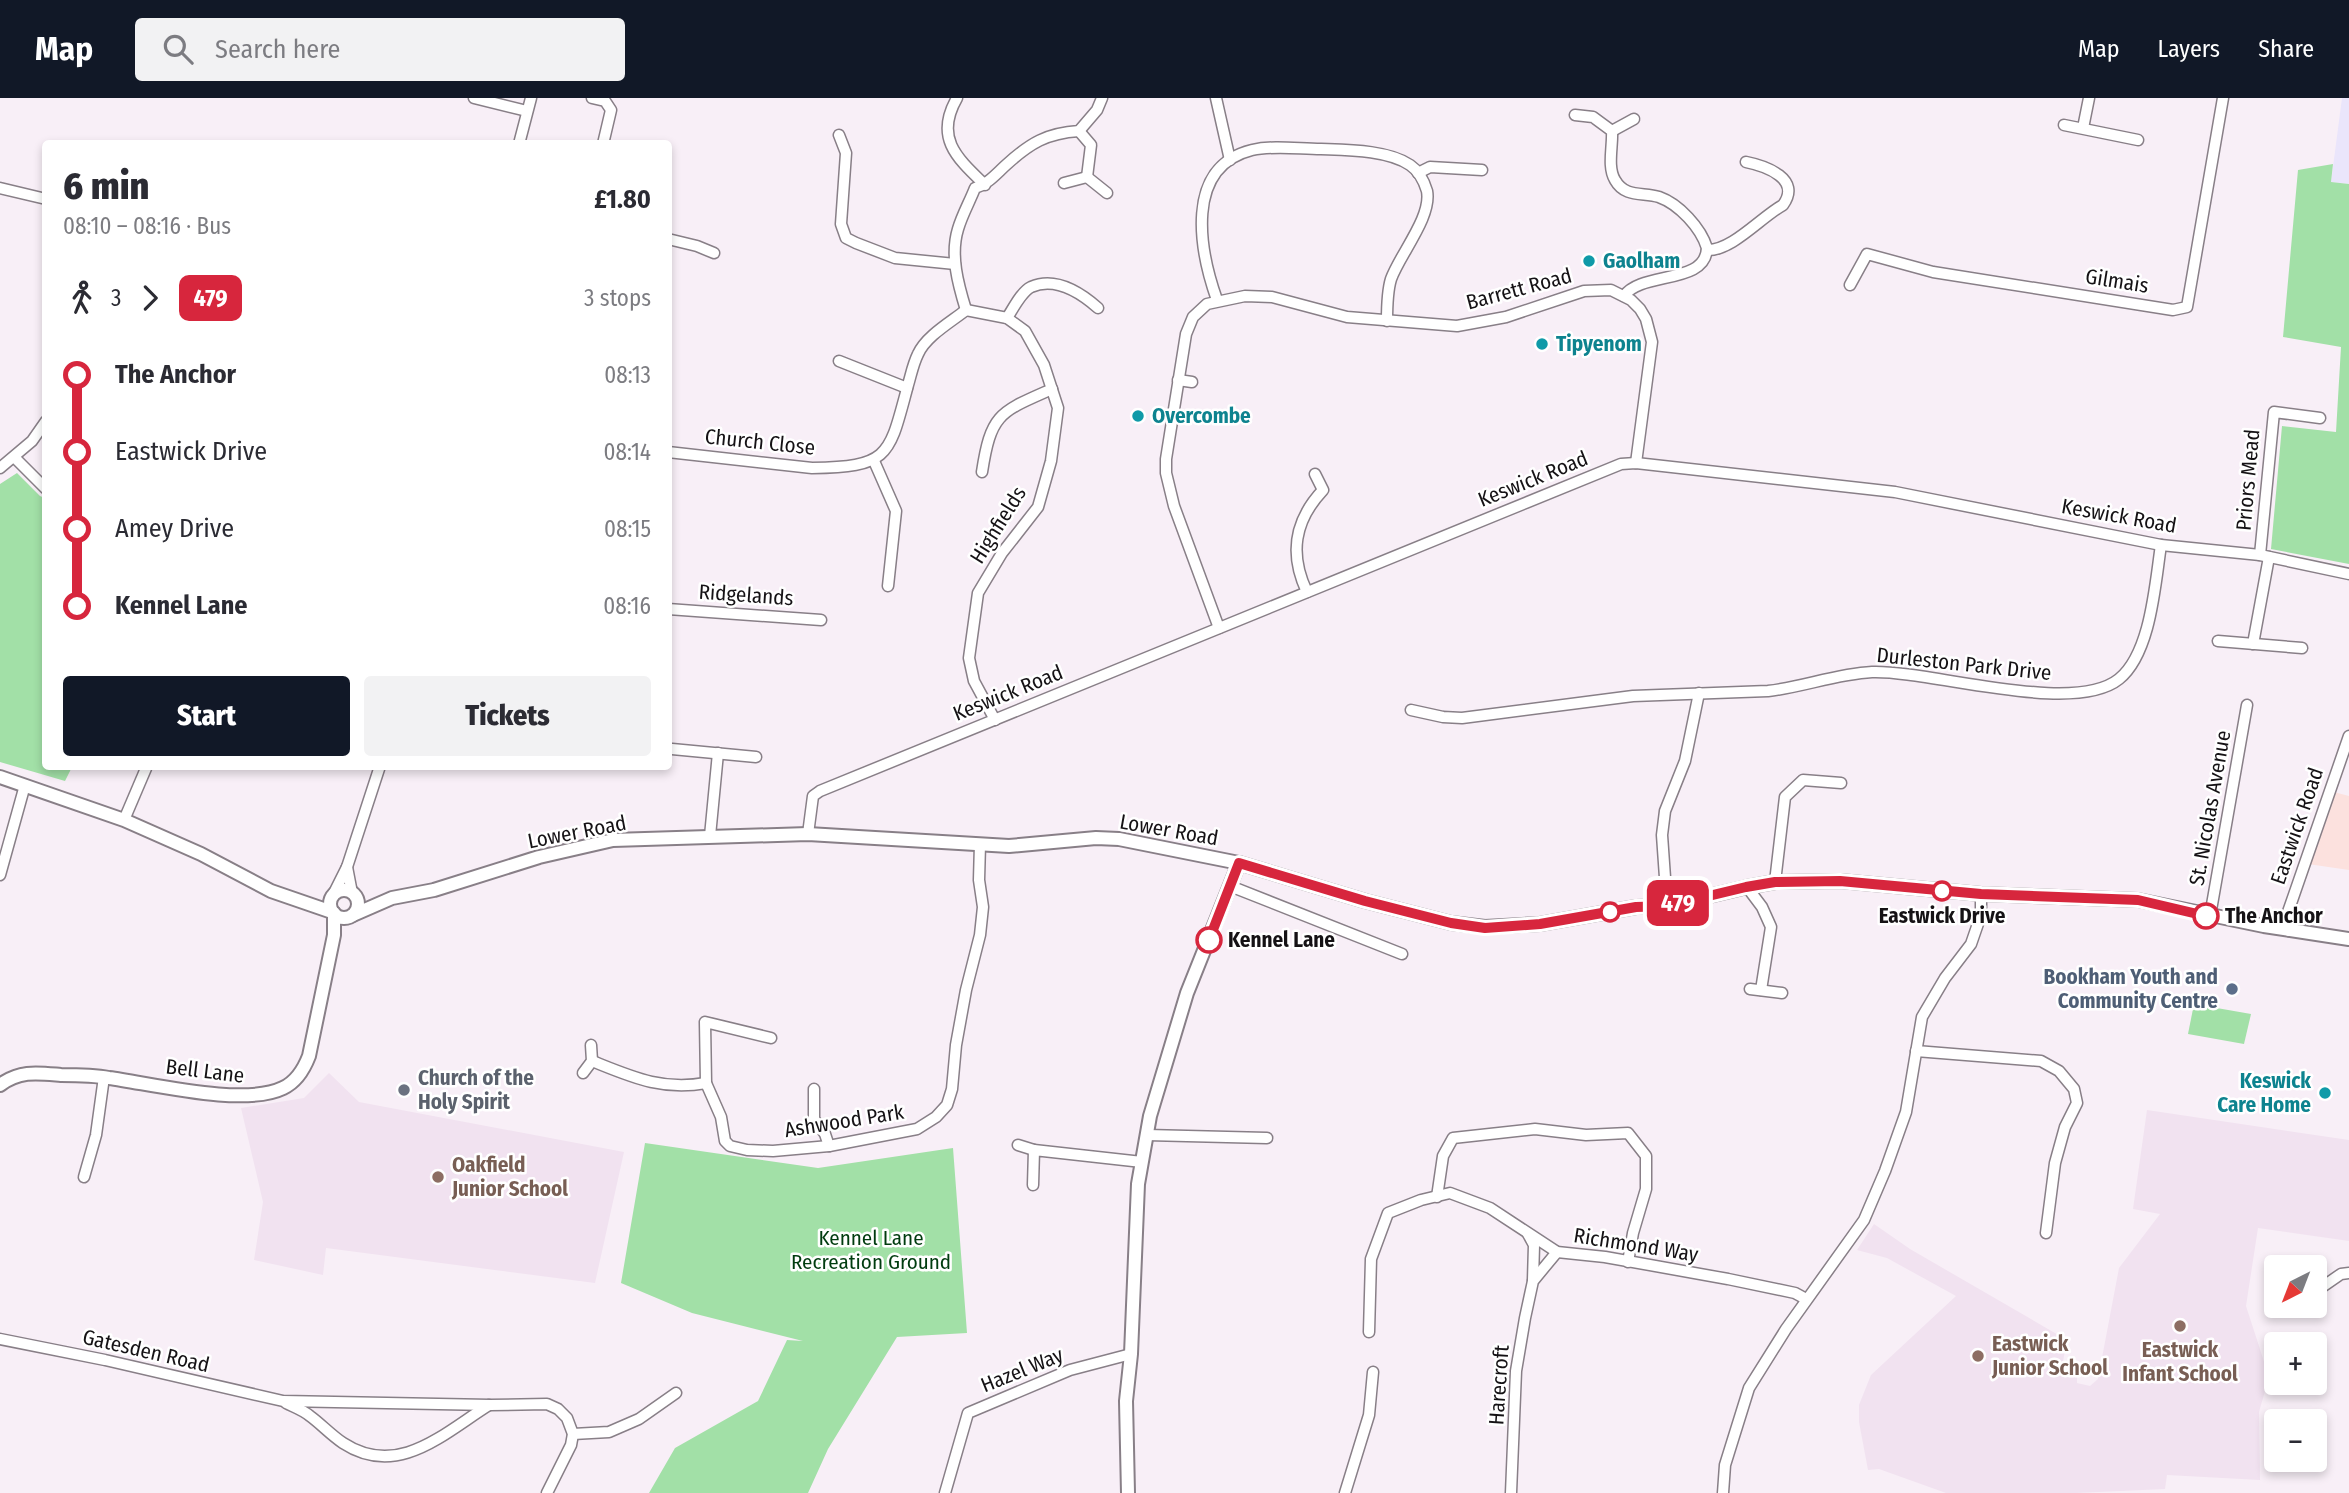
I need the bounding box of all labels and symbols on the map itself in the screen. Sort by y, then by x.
place label: Gaolham [1603,248,1680,274]
marker: Gaolham [1581,253,1597,269]
street label: Barrett Road [1463,262,1575,316]
street label: Gilmais [2084,263,2150,299]
place label: Tipyenom [1556,331,1642,357]
marker: Tipyenom [1534,336,1550,352]
place label: Overcombe [1152,403,1251,429]
marker: Overcombe [1130,408,1146,424]
street label: Church Close [704,423,816,461]
street label: Priors Mead [2231,428,2265,532]
street label: Keswick Road [1474,445,1592,513]
street label: Highfields [964,482,1032,568]
street label: Keswick Road [2059,493,2179,539]
street label: Ridgelands [698,579,794,611]
street label: Durleston Park Drive [1875,642,2053,686]
street label: Keswick Road [949,659,1067,727]
street label: St. Nicolas Avenue [2184,728,2236,888]
street label: Eastwick Road [2265,764,2329,888]
street label: Lower Road [1118,809,1220,851]
street label: Lower Road [526,810,628,854]
line badge: 479 [1638,880,1718,926]
marker: Eastwick Drive [1932,881,1952,901]
unlabelled marker [1600,902,1620,922]
place label: Eastwick Drive [1879,903,2006,929]
marker: The Anchor [2193,903,2219,929]
place label: The Anchor [2225,903,2323,929]
marker: Kennel Lane [1196,927,1222,953]
place label: Kennel Lane [1228,927,1335,953]
place label: Bookham Youth and Community Centre [2044,964,2218,1014]
marker: Bookham Youth and Community Centre [2224,981,2240,997]
street label: Bell Lane [164,1053,246,1089]
place label: Church of the Holy Spirit [418,1065,534,1115]
place label: Keswick Care Home [2217,1068,2311,1118]
marker: Church of the Holy Spirit [396,1082,412,1098]
marker: Keswick Care Home [2317,1085,2333,1101]
street label: Ashwood Park [782,1099,906,1143]
place label: Oakfield Junior School [451,1152,568,1202]
marker: Oakfield Junior School [430,1169,446,1185]
street label: Richmond Way [1572,1222,1701,1268]
park label: Kennel Lane Recreation Ground [791,1225,951,1275]
north arrow [2264,1255,2328,1318]
marker: Eastwick Infant School [2172,1318,2188,1334]
street label: Gatesden Road [80,1324,212,1378]
place label: Eastwick Junior School [1991,1331,2108,1381]
place label: Eastwick Infant School [2122,1337,2238,1387]
street label: Hazel Way [977,1342,1068,1398]
street label: Harecroft [1483,1344,1515,1426]
marker: Eastwick Junior School [1970,1348,1986,1364]

